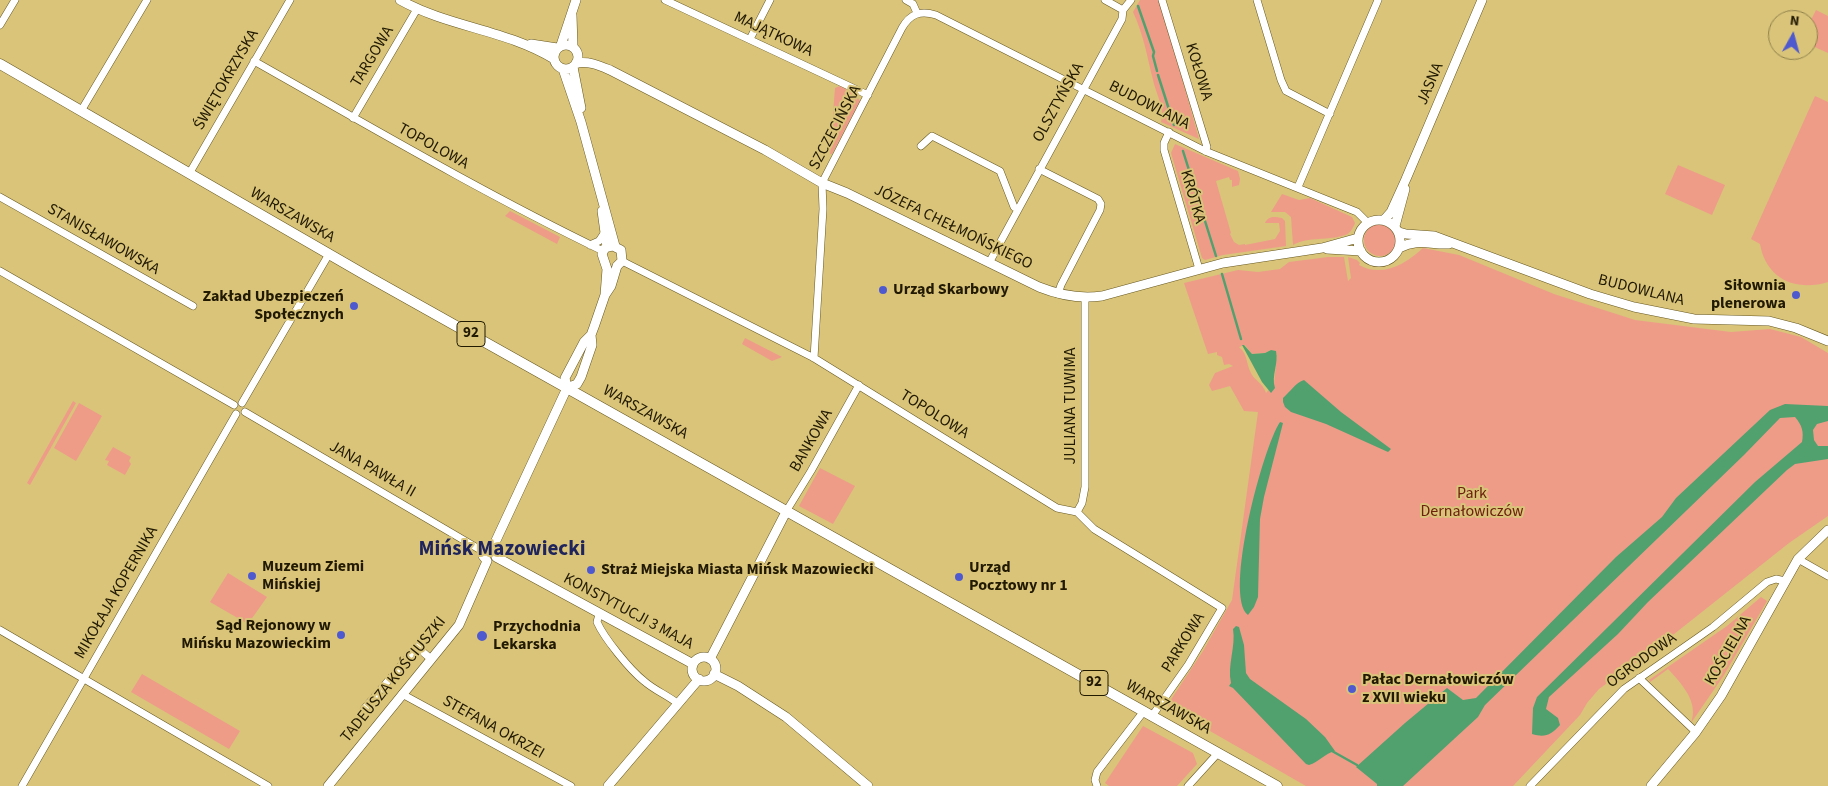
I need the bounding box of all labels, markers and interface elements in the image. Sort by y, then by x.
street label: MAJĄTKOWA [730,8,816,62]
north arrow [1768,10,1818,60]
text: N [1789,11,1801,32]
street label: TARGOWA [347,23,399,91]
street label: ŚWIĘTOKRZYSKA [190,26,264,134]
street label: KOŁOWA [1180,41,1216,103]
street label: OLSZTYŃSKA [1029,60,1089,146]
street label: JASNA [1414,60,1448,108]
street label: BUDOWLANA [1105,77,1193,135]
street label: SZCZECIŃSKA [806,82,866,174]
street label: TOPOLOWA [394,120,472,174]
street label: KRÓTKA [1175,168,1209,226]
street label: JÓZEFA CHEŁMOŃSKIEGO [871,181,1035,275]
street label: WARSZAWSKA [246,184,338,248]
street label: STANISŁAWOWSKA [43,200,163,280]
street label: BUDOWLANA [1596,271,1686,311]
place label: Siłownia plenerowa [1711,276,1786,314]
place label: Urząd Skarbowy [893,280,1009,300]
marker: Urząd Skarbowy [877,284,889,296]
place label: Zakład Ubezpieczeń Społecznych [202,287,344,325]
marker: Siłownia plenerowa [1790,289,1802,301]
marker: Zakład Ubezpieczeń Społecznych [348,300,360,312]
road number: 92 [457,322,485,346]
street label: JULIANA TUWIMA [1061,348,1081,464]
street label: WARSZAWSKA [599,382,691,444]
street label: TOPOLOWA [896,386,972,444]
street label: BANKOWA [786,406,838,476]
street label: JANA PAWŁA II [325,438,419,502]
park label: Park Dernałowiczów [1420,484,1524,522]
street label: MIKOŁAJA KOPERNIKA [71,523,163,663]
district label: Mińsk Mazowiecki [419,537,585,563]
place label: Muzeum Ziemi Mińskiej [262,557,364,595]
place label: Urząd Pocztowy nr 1 [969,558,1068,596]
place label: Straż Miejska Miasta Mińsk Mazowiecki [601,560,874,580]
marker: Straż Miejska Miasta Mińsk Mazowiecki [585,564,597,576]
marker: Muzeum Ziemi Mińskiej [246,570,258,582]
street label: KONSTYTUCJI 3 MAJA [560,570,696,654]
marker: Urząd Pocztowy nr 1 [953,571,965,583]
street label: PARKOWA [1158,610,1210,676]
street label: TADEUSZA KOŚCIUSZKI [337,613,451,747]
street label: KOŚCIELNA [1702,613,1756,689]
place label: Sąd Rejonowy w Mińsku Mazowieckim [181,616,331,654]
place label: Przychodnia Lekarska [493,617,581,655]
marker: Sąd Rejonowy w Mińsku Mazowieckim [335,629,347,641]
marker: Przychodnia Lekarska [475,629,489,643]
street label: OGRODOWA [1603,629,1681,693]
road number: 92 [1080,670,1108,696]
place label: Pałac Dernałowiczów z XVII wieku [1362,670,1514,708]
street label: WARSZAWSKA [1122,677,1214,739]
marker: Pałac Dernałowiczów z XVII wieku [1346,683,1358,695]
street label: STEFANA OKRZEI [439,692,547,764]

